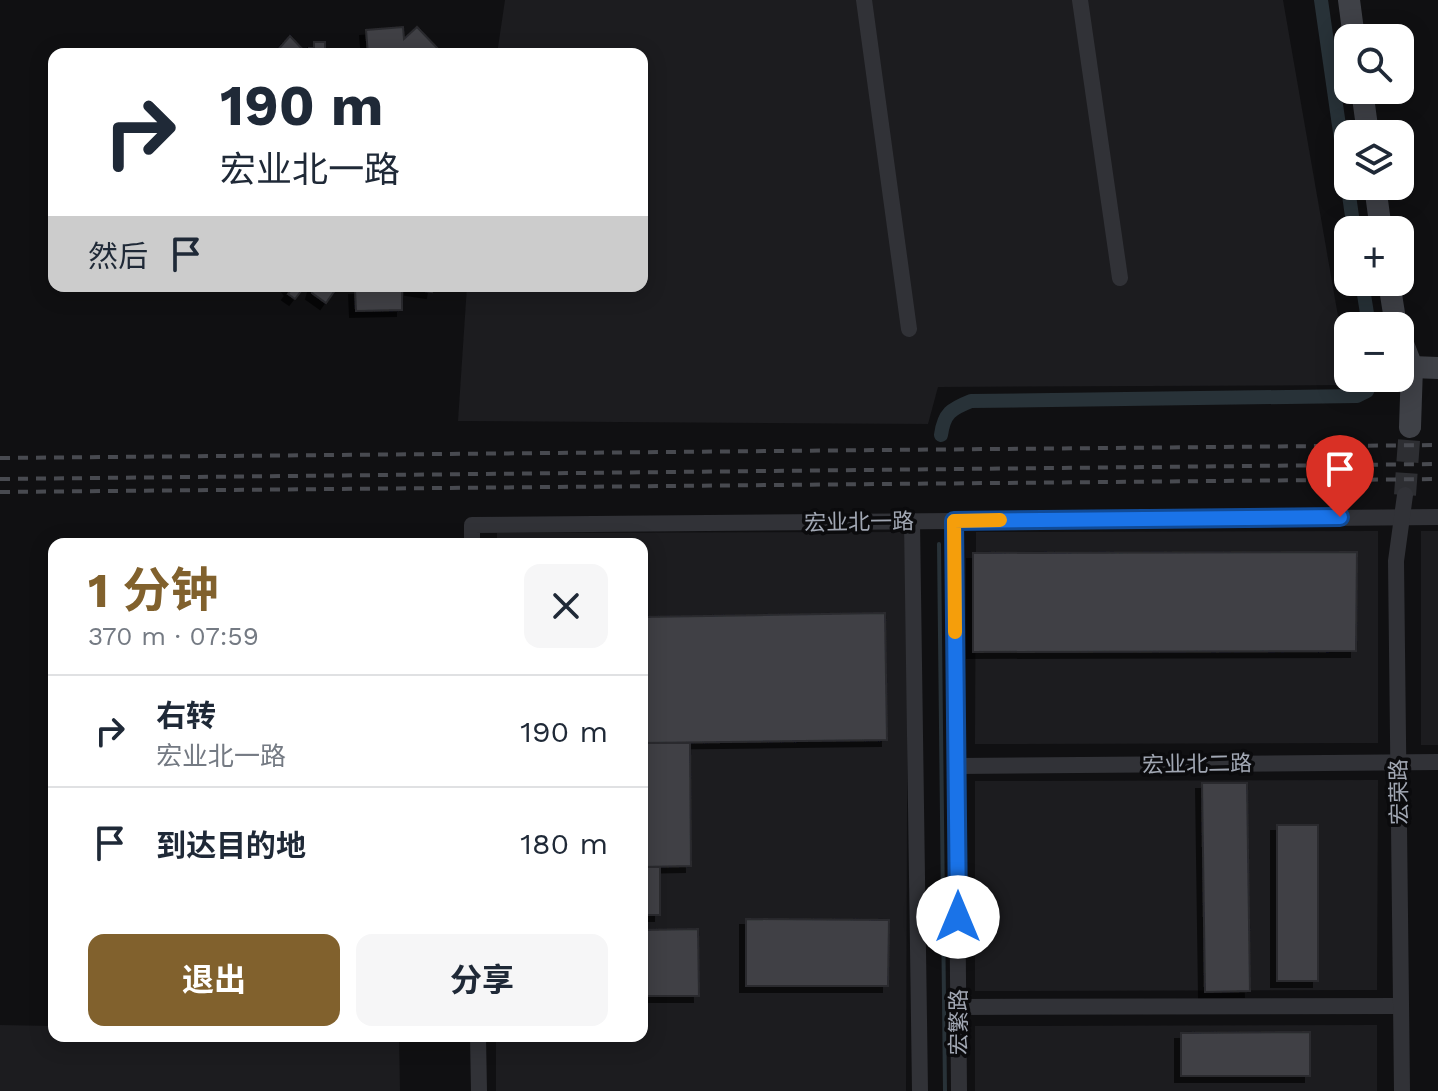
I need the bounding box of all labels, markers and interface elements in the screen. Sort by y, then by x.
map controls [1334,24,1414,392]
button: search [1334,24,1414,104]
text: 190 m [220,73,383,139]
icon: right [88,80,192,184]
button: layers [1334,120,1414,200]
text: 宏业北一路 [220,149,400,191]
button: + [1334,216,1414,296]
icon: arrive [164,232,208,276]
text: 然后 [88,239,148,274]
button: − [1334,312,1414,392]
pin [1306,435,1374,517]
icon: arrive [1318,447,1362,491]
street label: 宏业北一路 [804,509,914,535]
text: 1 分钟 [88,562,218,619]
button: close [524,564,608,648]
text: 370 m · 07:59 [88,621,259,651]
text: 右转 [156,698,216,733]
icon: right [88,709,132,753]
text: 190 m [520,714,608,749]
text: 宏业北一路 [156,741,286,771]
street label: 宏业北二路 [1142,751,1252,777]
street label: 宏荣路 [1386,759,1412,825]
icon: arrive [88,821,132,865]
text: 180 m [520,826,608,861]
text: 到达目的地 [156,828,306,863]
position arrow [916,875,1000,959]
button: 退出 [88,934,340,1026]
button: 分享 [356,934,608,1026]
street label: 宏繁路 [946,989,971,1055]

